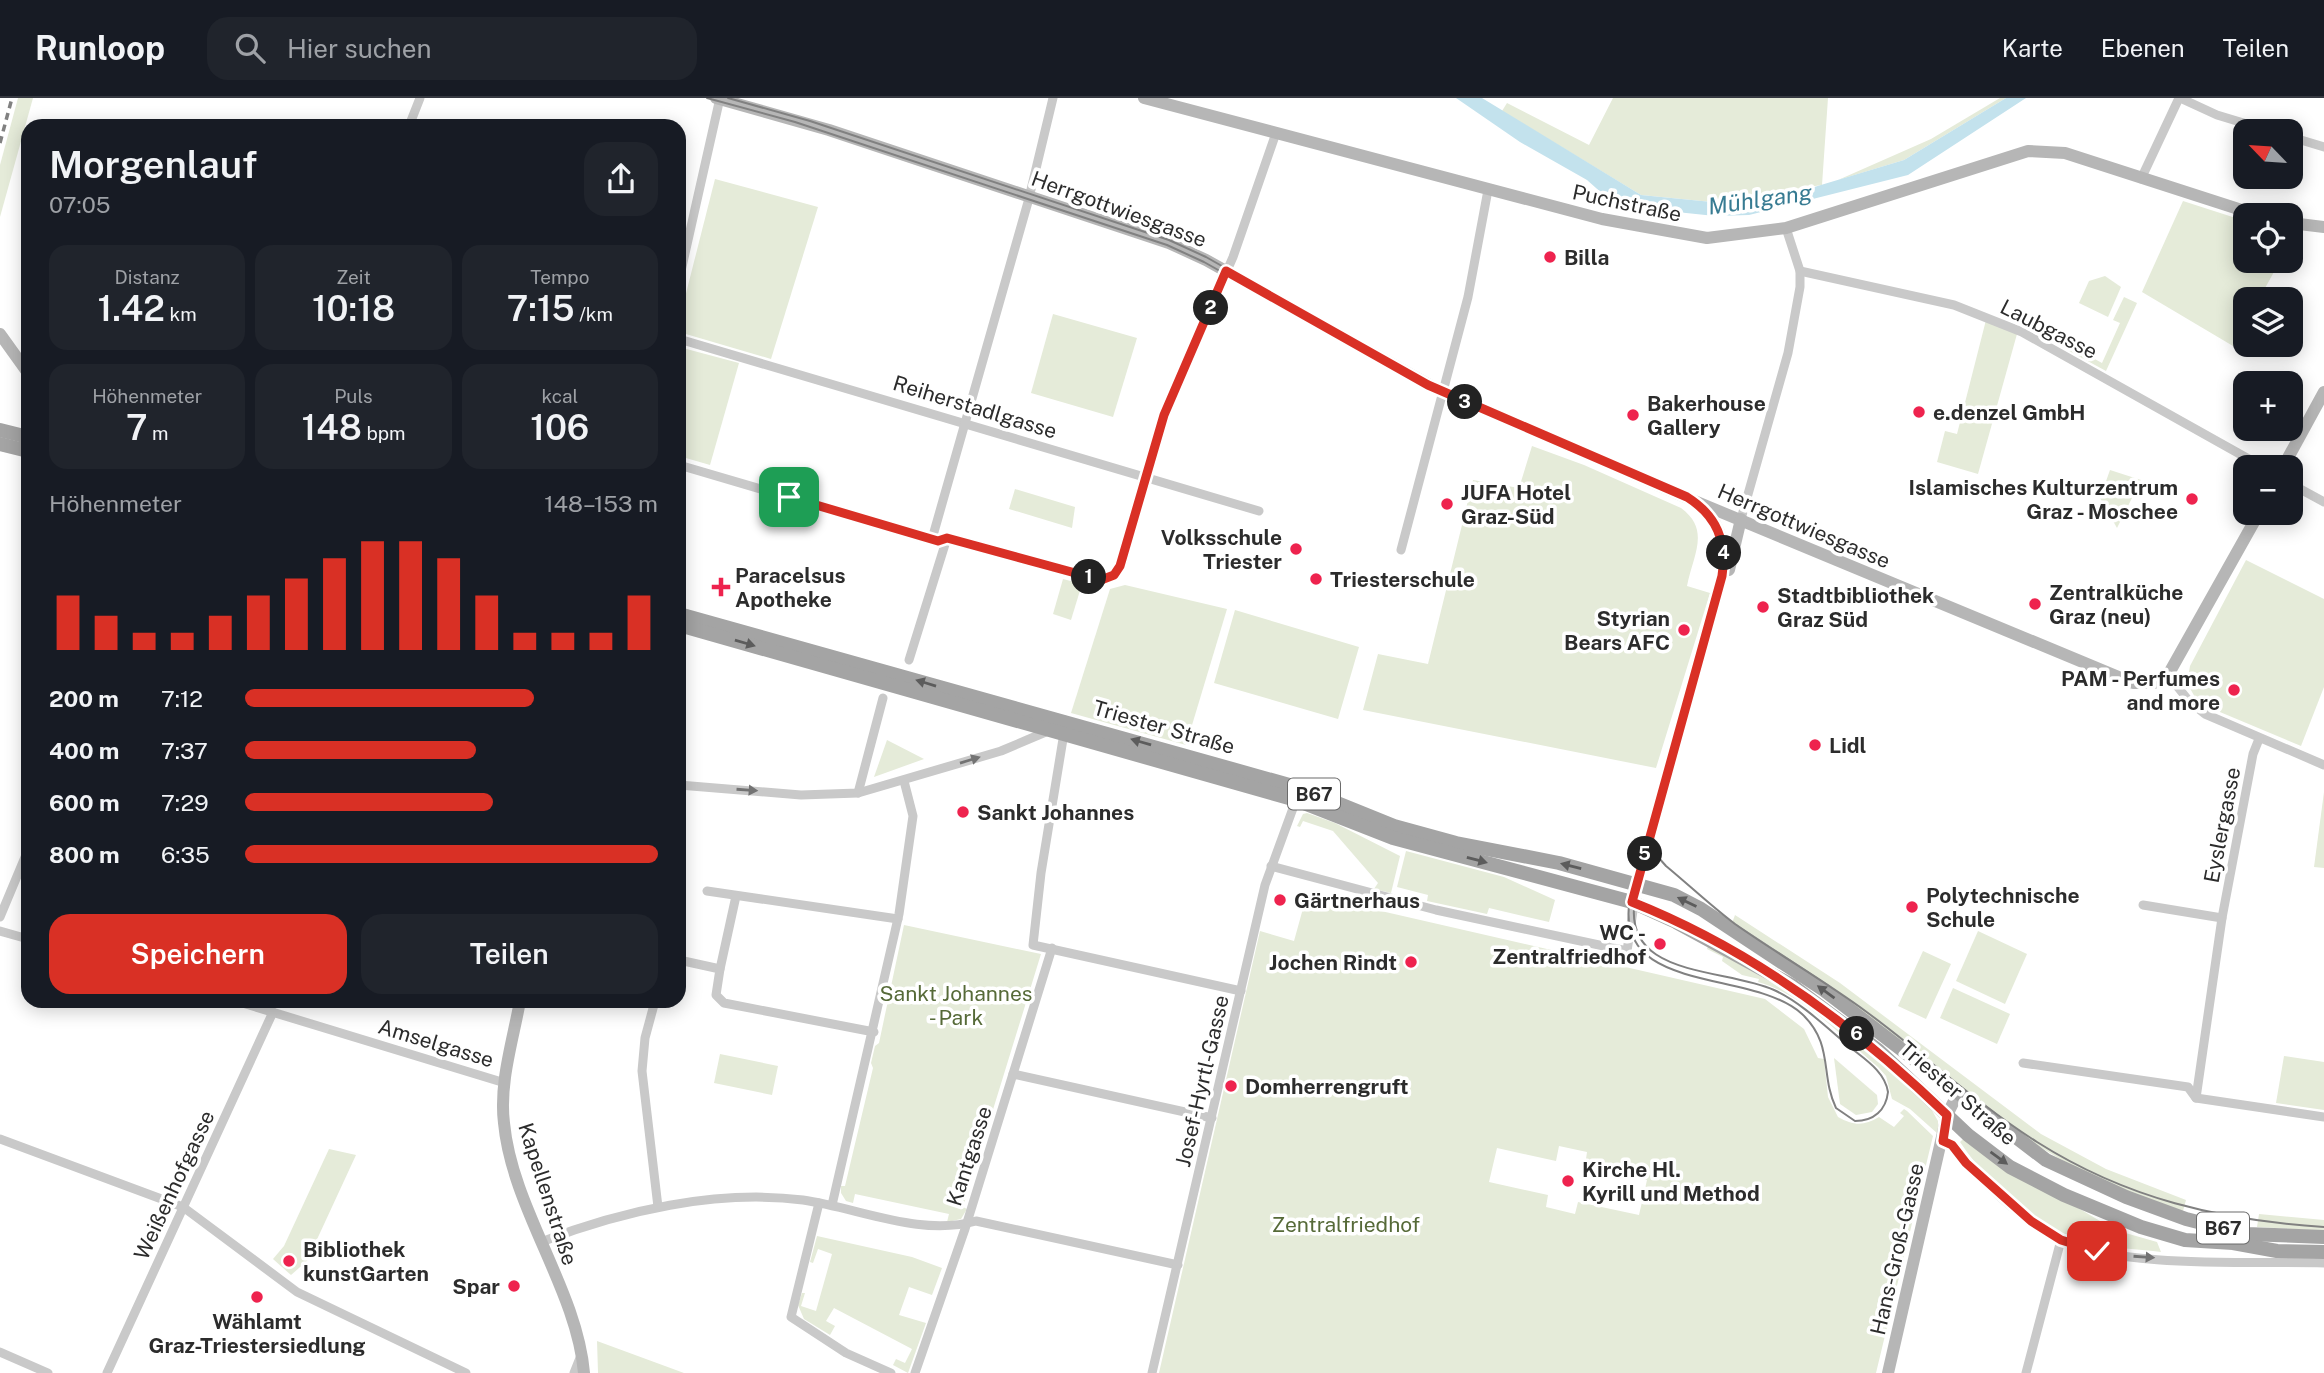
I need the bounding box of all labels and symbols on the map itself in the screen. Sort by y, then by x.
north arrow [2233,119,2303,189]
street label: Herrgottwiesgasse [1028,166,1210,252]
water label: Mühlgang [1706,178,1814,220]
street label: Puchstraße [1570,179,1684,227]
place label: Billa [1564,245,1609,270]
marker: Billa [1542,249,1558,265]
pin: 2 [1194,290,1228,326]
street label: Laubgasse [1996,294,2102,364]
street label: Reiherstadlgasse [890,370,1060,444]
pin: 3 [1448,384,1482,420]
place label: Bakerhouse Gallery [1647,391,1766,440]
place label: e.denzel GmbH [1933,400,2085,425]
marker: e.denzel GmbH [1911,404,1927,420]
marker: Bakerhouse Gallery [1625,407,1641,423]
pin [759,467,819,527]
place label: Islamisches Kulturzentrum Graz - Moschee [1909,475,2178,524]
street label: Herrgottwiesgasse [1714,478,1894,574]
place label: JUFA Hotel Graz-Süd [1461,480,1571,529]
marker: Islamisches Kulturzentrum Graz - Moschee [2184,491,2200,507]
marker: JUFA Hotel Graz-Süd [1439,496,1455,512]
place label: Volksschule Triester [1161,525,1282,574]
pin: 4 [1706,536,1742,570]
marker: Volksschule Triester [1288,541,1304,557]
pin: 1 [1072,560,1106,594]
place label: Paracelsus Apotheke [735,563,846,612]
place label: Triesterschule [1330,567,1475,592]
marker: Triesterschule [1308,571,1324,587]
marker: Paracelsus Apotheke [713,579,729,595]
place label: Zentralküche Graz (neu) [2049,580,2183,629]
place label: Stadtbibliothek Graz Süd [1777,583,1934,632]
marker: Zentralküche Graz (neu) [2027,596,2043,612]
marker: Stadtbibliothek Graz Süd [1755,599,1771,615]
place label: Styrian Bears AFC [1564,606,1670,655]
marker: Styrian Bears AFC [1676,622,1692,638]
one-way arrow [734,638,756,649]
place label: PAM - Perfumes and more [2061,666,2220,715]
one-way arrow [915,677,936,687]
marker: PAM - Perfumes and more [2226,682,2242,698]
street label: Triester Straße [1090,695,1238,759]
place label: Lidl [1829,733,1867,758]
one-way arrow [1131,736,1152,746]
marker: Lidl [1807,737,1823,753]
one-way arrow [959,755,980,765]
street label: Eyslergasse [2199,765,2245,885]
road number: B67 [1288,778,1340,810]
one-way arrow [736,785,758,796]
place label: Sankt Johannes [977,800,1134,825]
marker: Sankt Johannes [955,804,971,820]
pin: 5 [1628,836,1662,872]
one-way arrow [1466,855,1488,866]
one-way arrow [1560,860,1582,871]
place label: Polytechnische Schule [1926,883,2080,932]
place label: Gärtnerhaus [1294,888,1420,913]
marker: Gärtnerhaus [1272,892,1288,908]
one-way arrow [1677,896,1697,907]
marker: Polytechnische Schule [1904,899,1920,915]
place label: WC - Zentralfriedhof [1492,920,1646,969]
marker: WC - Zentralfriedhof [1652,936,1668,952]
place label: Jochen Rindt [1269,950,1397,975]
marker: Jochen Rindt [1403,954,1419,970]
park label: Sankt Johannes - Park [880,981,1032,1030]
one-way arrow [1817,985,1835,999]
street label: Josef-Hyrtl-Gasse [1170,993,1234,1169]
street label: Amselgasse [375,1014,497,1072]
pin: 6 [1840,1016,1874,1052]
street label: Triester Straße [1895,1036,2021,1150]
place label: Domherrengruft [1245,1074,1409,1099]
marker: Domherrengruft [1223,1078,1239,1094]
street label: Kantgasse [941,1103,997,1209]
street label: Weißenhofgasse [129,1106,219,1264]
street label: Kapellenstraße [513,1120,583,1268]
one-way arrow [1990,1151,2008,1165]
place label: Kirche Hl. Kyrill und Method [1582,1157,1760,1206]
street label: Hans-Groß-Gasse [1865,1161,1929,1337]
marker: Kirche Hl. Kyrill und Method [1560,1173,1576,1189]
park label: Zentralfriedhof [1272,1212,1420,1237]
road number: B67 [2197,1212,2249,1244]
pin [2067,1221,2127,1281]
place label: Bibliothek kunstGarten [303,1237,429,1286]
one-way arrow [2133,1251,2155,1262]
marker: Bibliothek kunstGarten [281,1253,297,1269]
place label: Spar [452,1274,500,1299]
marker: Spar [506,1278,522,1294]
marker: Wählamt Graz-Triestersiedlung [249,1289,265,1305]
place label: Wählamt Graz-Triestersiedlung [148,1309,366,1358]

